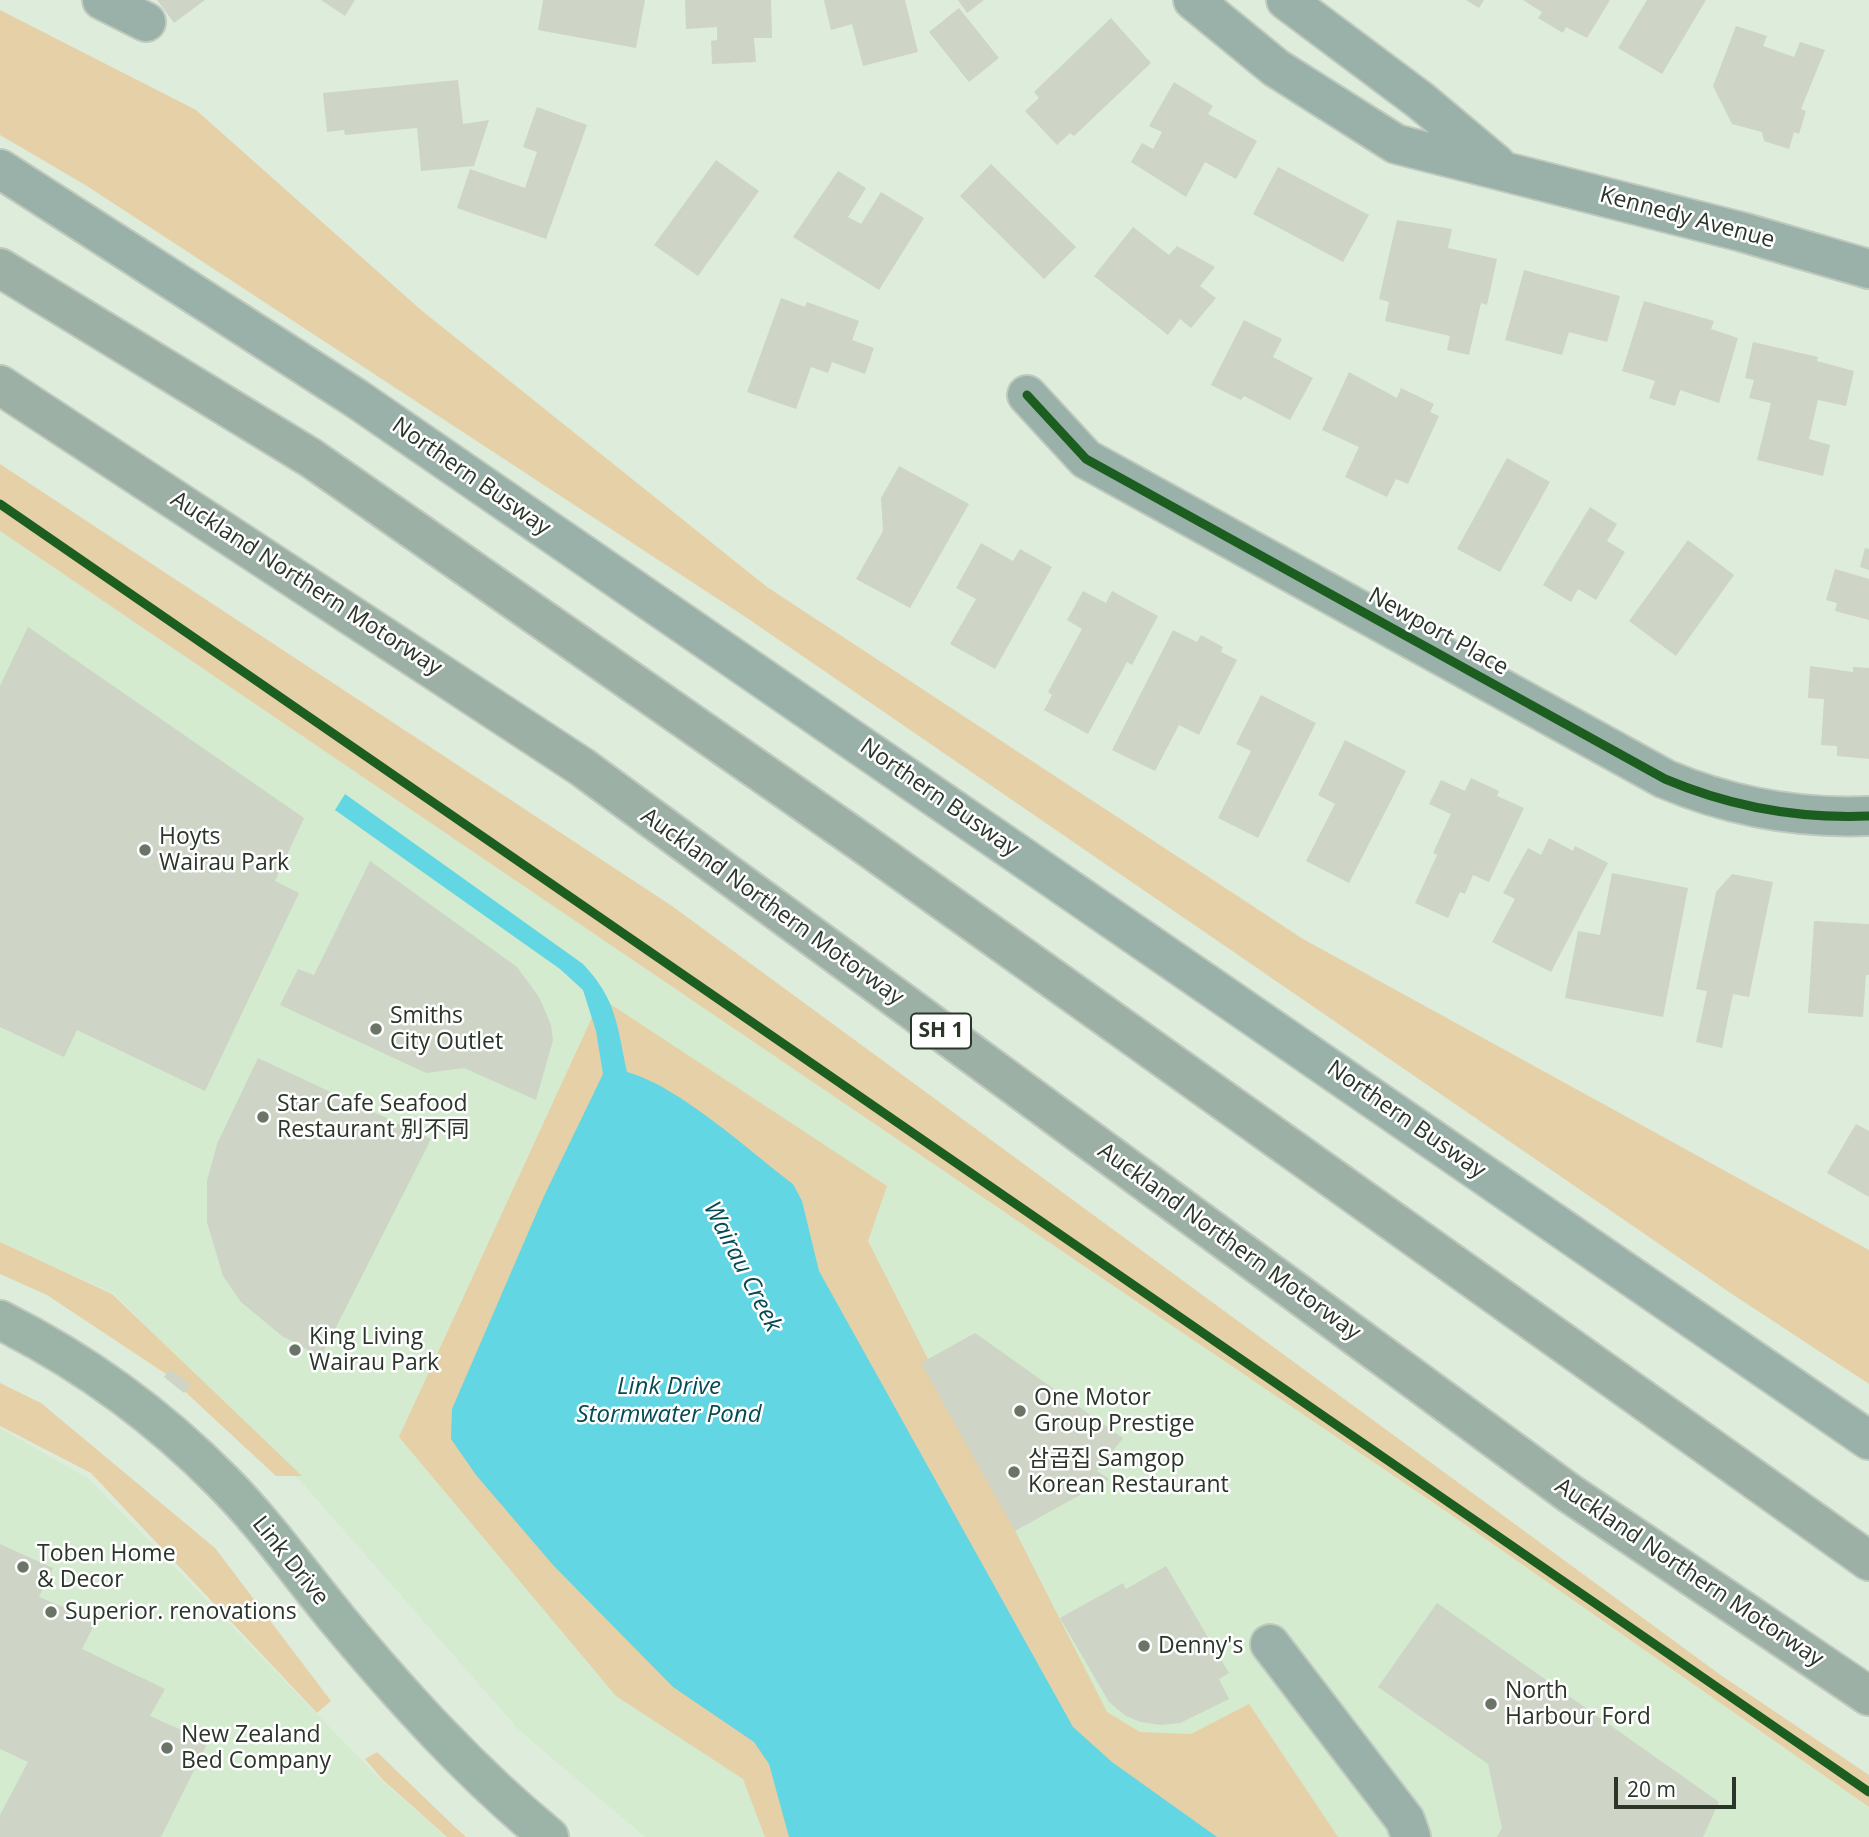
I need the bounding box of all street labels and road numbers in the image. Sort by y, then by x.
street label: Kennedy Avenue [1597,181,1777,255]
street label: Northern Busway [386,412,556,542]
street label: Auckland Northern Motorway [165,486,447,682]
street label: Newport Place [1363,582,1513,682]
street label: Northern Busway [854,733,1024,863]
street label: Auckland Northern Motorway [635,802,909,1012]
road number: SH 1 [911,1014,971,1048]
street label: Northern Busway [1321,1055,1491,1185]
street label: Auckland Northern Motorway [1092,1137,1366,1347]
street label: Auckland Northern Motorway [1550,1473,1828,1673]
street label: Link Drive [246,1511,334,1611]

